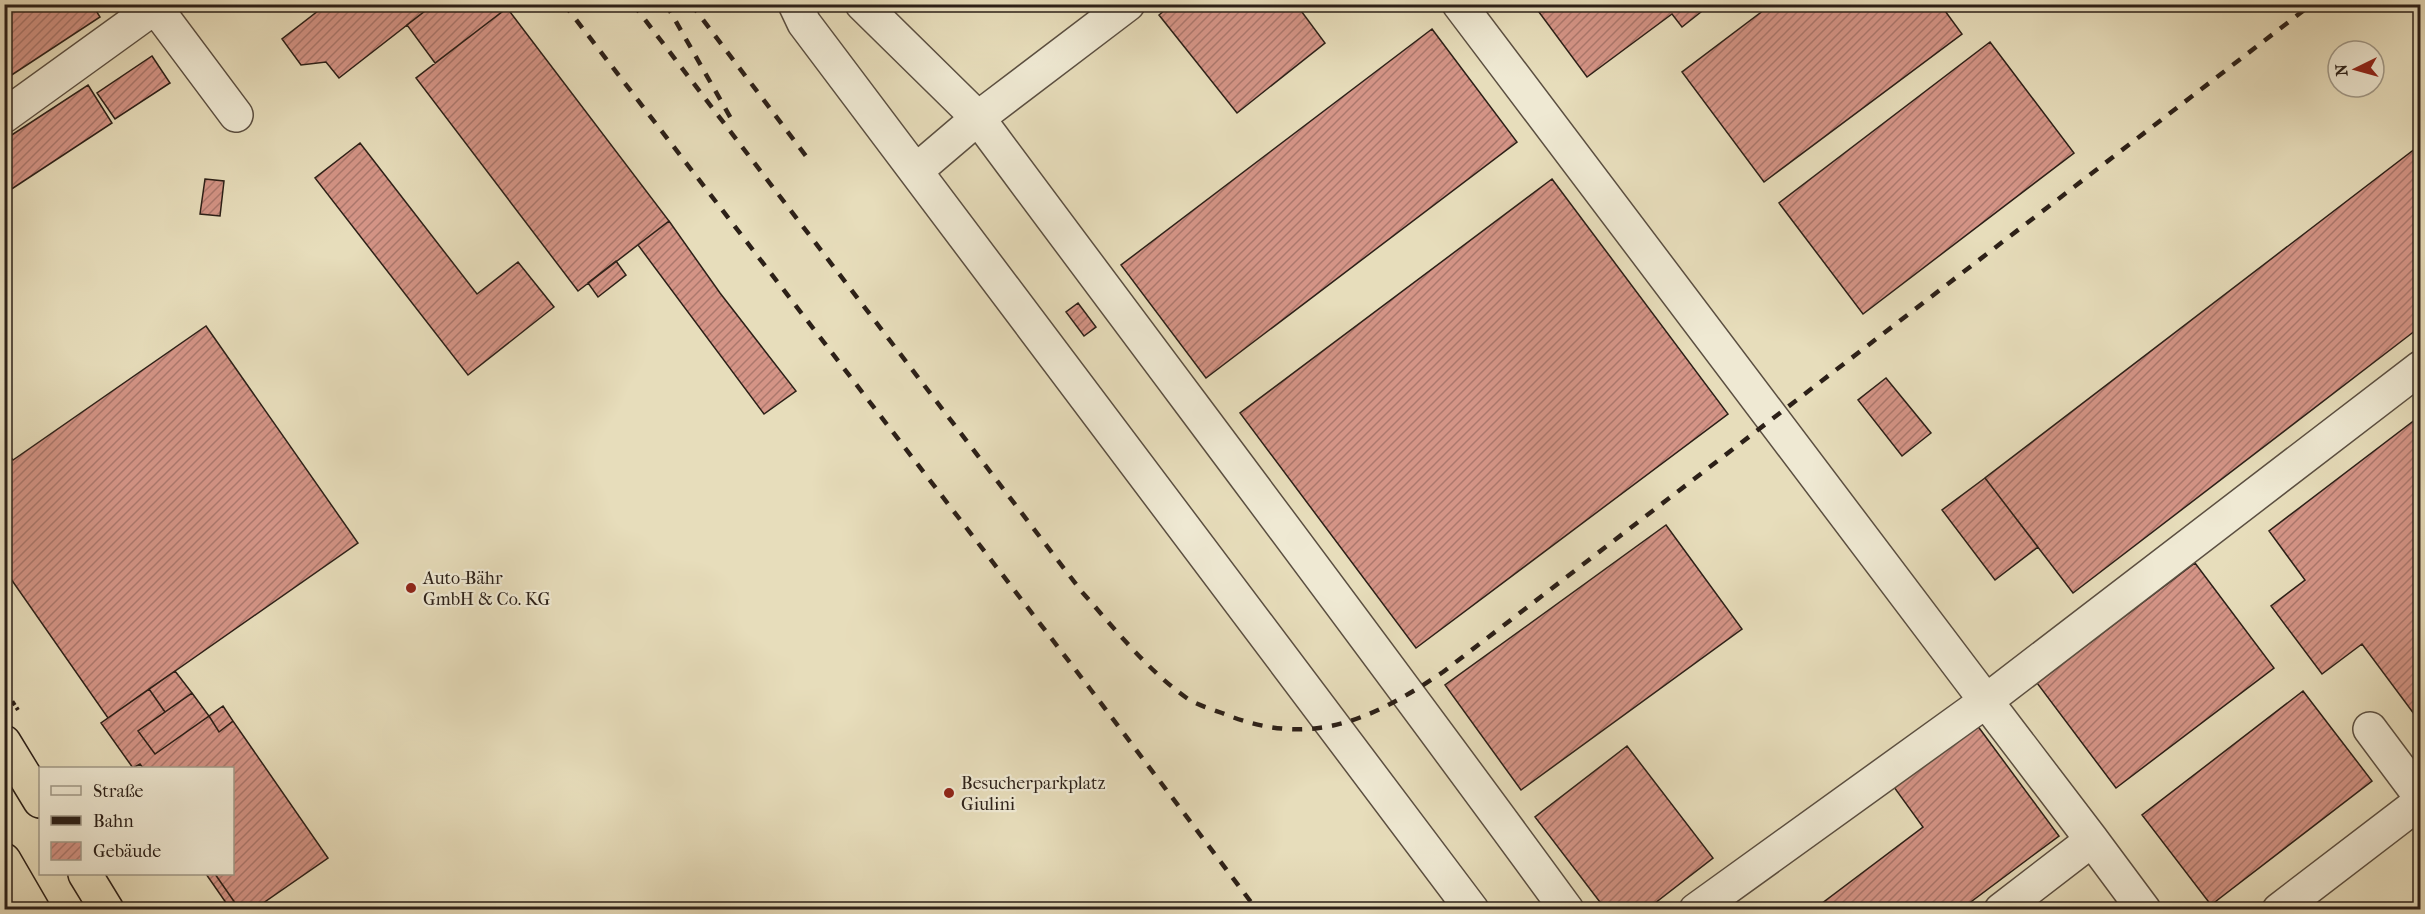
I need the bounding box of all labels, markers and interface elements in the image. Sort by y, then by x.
north arrow [2326,39,2386,99]
text: N [2331,63,2352,77]
place label: Auto-Bähr GmbH & Co. KG [422,568,551,610]
marker: Auto-Bähr GmbH & Co. KG [404,581,418,595]
legend [39,767,234,875]
place label: Besucherparkplatz Giulini [961,773,1105,815]
text: Straße [93,781,144,802]
marker: Besucherparkplatz Giulini [942,786,956,800]
text: Bahn [93,811,134,832]
text: Gebäude [93,841,161,862]

